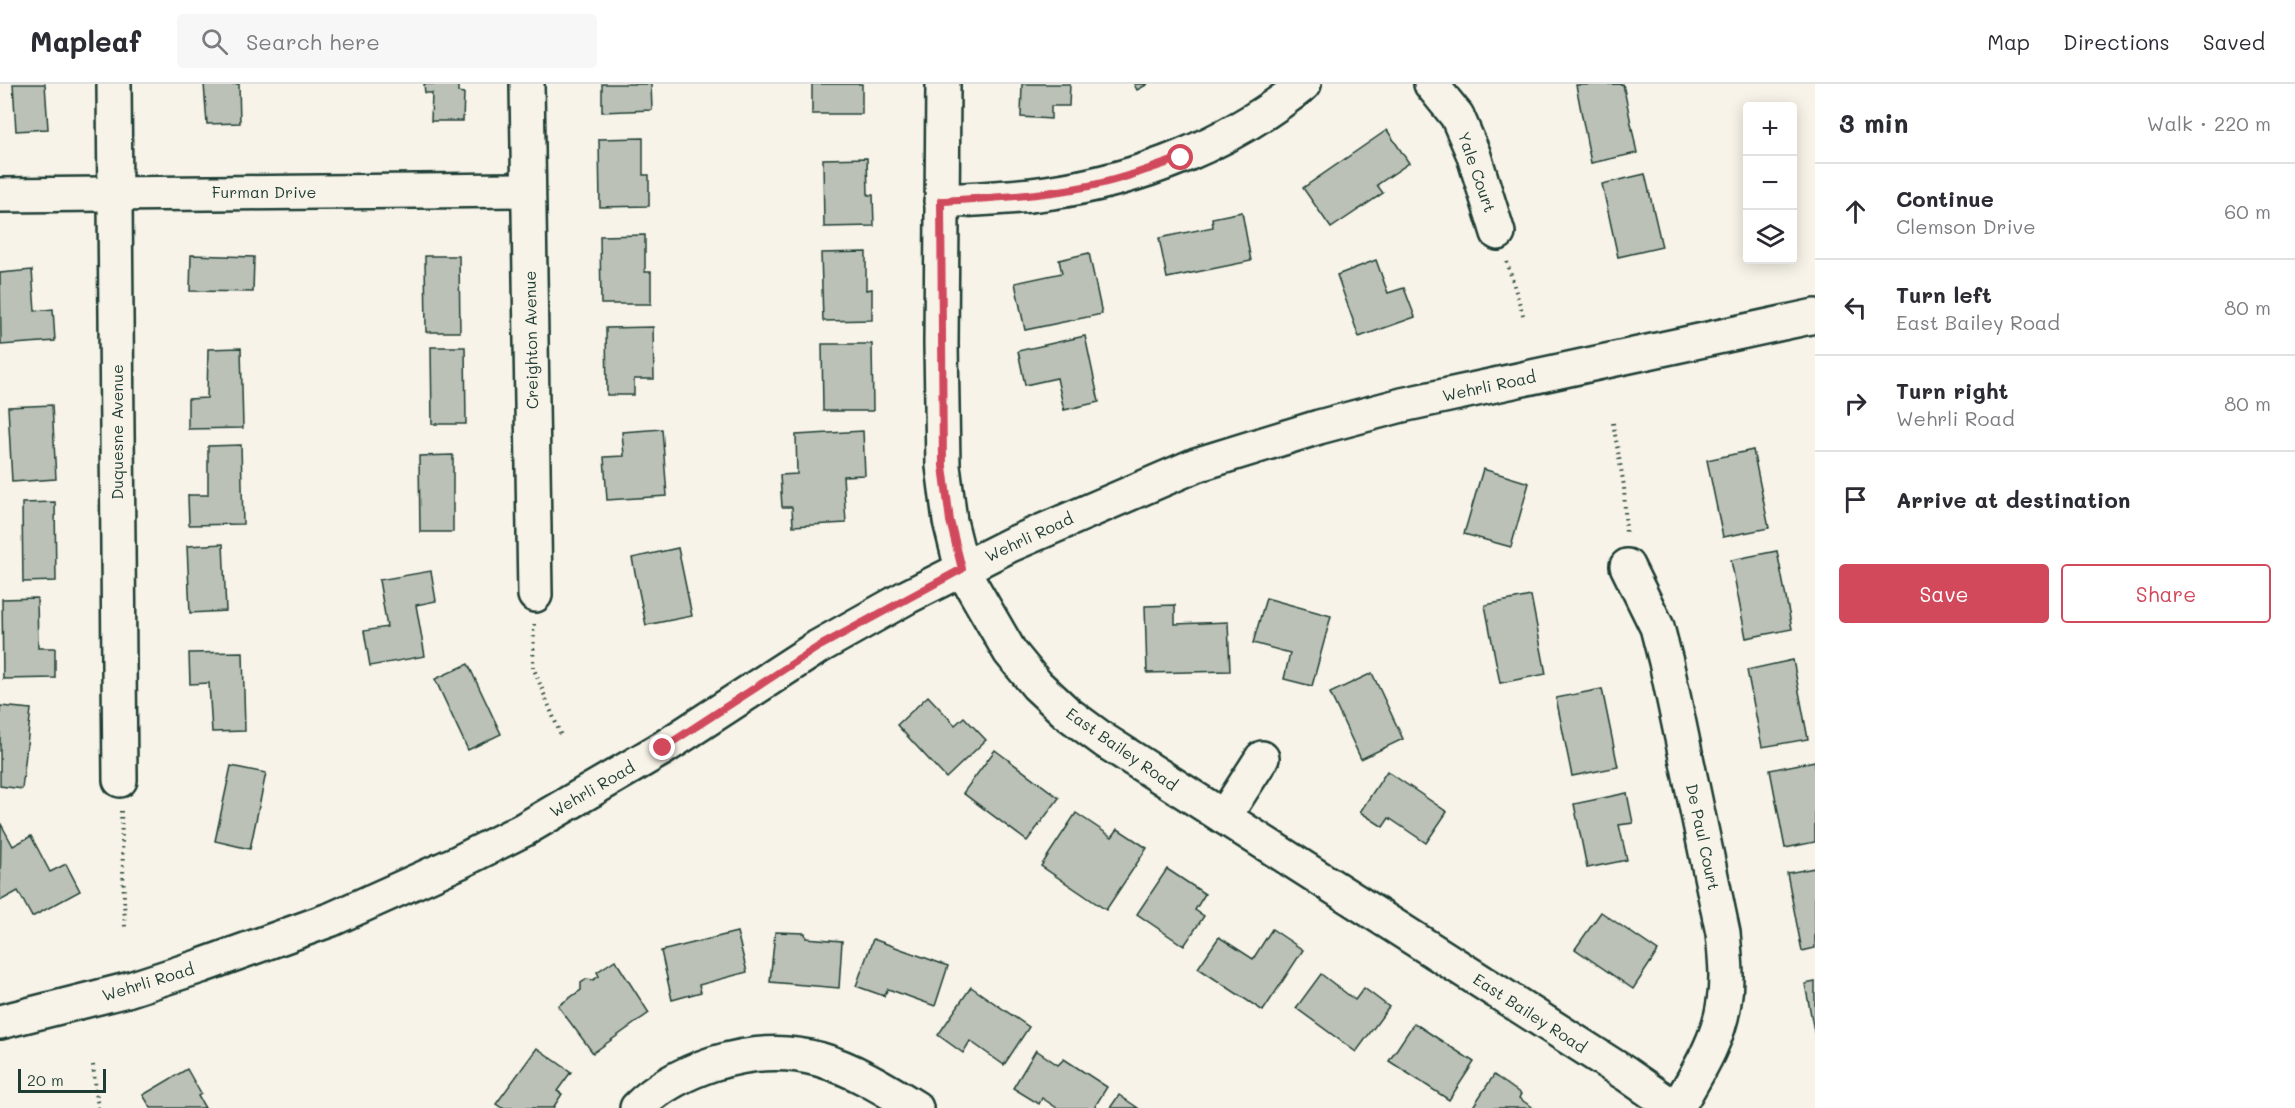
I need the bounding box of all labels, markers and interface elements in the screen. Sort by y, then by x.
search box [177,14,597,68]
text: Mapleaf [30,23,141,59]
icon: search [198,25,231,58]
text: Search here [246,27,380,56]
text: Map [1987,28,2030,55]
text: Directions [2063,28,2170,55]
text: Saved [2203,28,2265,55]
map controls [1743,102,1797,264]
button: + [1743,102,1797,156]
text: 3 min [1839,106,1908,140]
text: Walk · 220 m [2147,110,2271,136]
street label: Yale Court [1454,129,1501,215]
route start [1167,144,1193,170]
button: − [1743,156,1797,210]
street label: Furman Drive [212,181,316,202]
text: Continue [1896,184,1994,213]
icon: ahead [1839,195,1872,228]
text: 60 m [2224,198,2271,224]
button: layers [1743,210,1797,264]
text: Clemson Drive [1896,213,2036,239]
street label: Creighton Avenue [519,271,542,409]
text: Turn left [1896,280,1992,309]
icon: left [1839,291,1872,324]
text: 80 m [2224,294,2271,320]
text: East Bailey Road [1896,309,2060,335]
street label: Duquesne Avenue [106,364,127,500]
street label: Wehrli Road [1440,365,1537,406]
text: Turn right [1896,376,2008,405]
icon: right [1839,387,1872,420]
text: 80 m [2224,390,2271,416]
text: Wehrli Road [1896,405,2015,431]
icon: arrive [1839,483,1872,516]
text: Arrive at destination [1896,485,2131,514]
street label: Wehrli Road [981,507,1076,566]
button: Save [1839,564,2049,623]
button: Share [2061,564,2271,623]
street label: East Bailey Road [1063,702,1182,795]
route end [649,734,675,760]
street label: Wehrli Road [545,756,638,821]
street label: De Paul Court [1682,782,1725,892]
street label: Wehrli Road [99,958,196,1005]
street label: East Bailey Road [1470,968,1591,1057]
scale bar [18,1066,106,1094]
text: 20 m [27,1069,64,1090]

